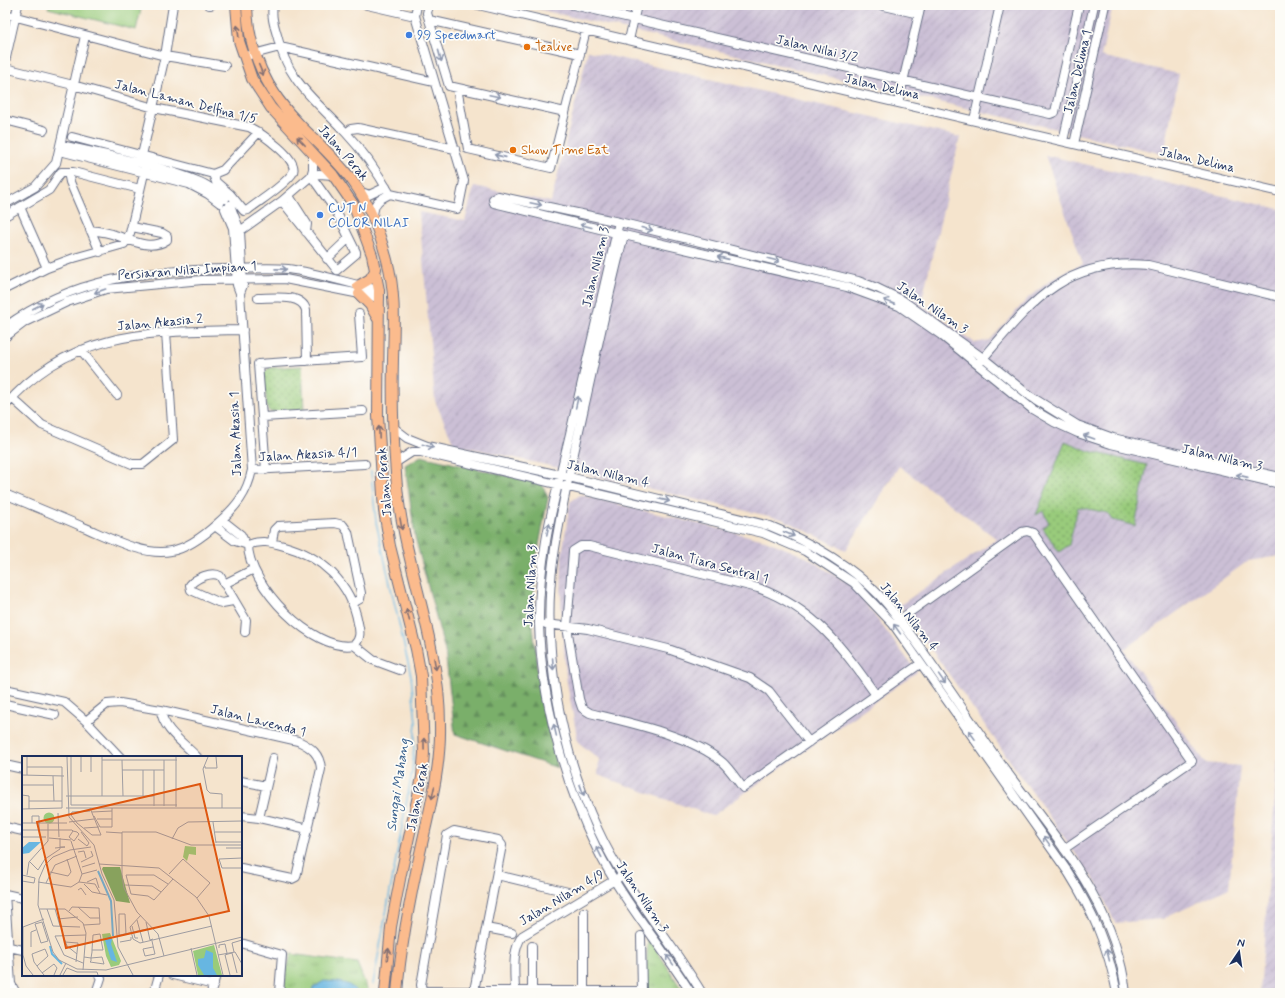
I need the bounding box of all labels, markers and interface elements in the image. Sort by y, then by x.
one-way arrow [234,24,242,37]
place label: 99 Speedmart [417,27,496,44]
street label: Jalan Delima 1 [1060,28,1096,116]
marker: 99 Speedmart [404,30,414,40]
street label: Jalan Nilai 3/2 [774,31,860,67]
place label: Tealive [535,39,573,56]
marker: Tealive [522,42,532,52]
one-way arrow [437,49,444,62]
one-way arrow [258,63,266,75]
street label: Jalan Delima [843,70,921,104]
street label: Jalan Laman Delfina 1/5 [113,76,259,128]
one-way arrow [488,93,501,101]
street label: Jalan Perak [314,121,373,185]
one-way arrow [296,136,306,146]
place label: Show Time Eat [521,142,609,159]
street label: Jalan Delima [1158,143,1236,177]
marker: Show Time Eat [508,145,518,155]
one-way arrow [493,152,506,159]
place label: CUT N COLOR NILAI [328,200,410,232]
one-way arrow [530,201,543,208]
marker: CUT N COLOR NILAI [315,210,325,220]
one-way arrow [580,221,593,229]
street label: Jalan Nilam 3 [578,225,614,309]
one-way arrow [640,226,653,234]
one-way arrow [717,254,730,262]
one-way arrow [767,257,780,264]
street label: Persiaran Nilai Impian 1 [117,258,257,284]
one-way arrow [274,265,287,273]
street label: Jalan Nilam 3 [893,278,971,338]
one-way arrow [94,288,107,295]
one-way arrow [884,298,896,306]
one-way arrow [32,302,44,309]
street label: Jalan Akasia 2 [117,311,204,335]
street label: Jalan Akasia 1 [226,391,246,477]
one-way arrow [574,396,581,409]
one-way arrow [375,426,382,439]
one-way arrow [1082,433,1095,440]
street label: Jalan Nilam 3 [1180,440,1264,476]
one-way arrow [421,443,434,450]
street label: Jalan Akasia 4/1 [258,444,358,466]
street label: Jalan Perak [373,446,396,517]
street label: Jalan Nilam 4 [565,456,651,492]
one-way arrow [1236,471,1249,479]
one-way arrow [657,496,670,504]
one-way arrow [398,517,406,530]
one-way arrow [544,523,552,536]
one-way arrow [783,530,795,538]
street label: Jalan Tiara Sentral 1 [650,540,770,588]
street label: Jalan Nilam 3 [520,544,542,628]
street label: Jalan Nilam 4 [876,579,942,655]
one-way arrow [403,609,411,622]
one-way arrow [892,624,901,635]
one-way arrow [431,657,439,670]
one-way arrow [550,657,557,670]
one-way arrow [938,673,946,684]
street label: Jalan Lavenda 1 [209,701,307,741]
one-way arrow [550,724,558,737]
one-way arrow [967,730,976,741]
water label: Sungai Mahang [383,737,416,833]
one-way arrow [420,738,428,751]
inset map [22,756,242,976]
street label: Jalan Perak [403,761,433,833]
one-way arrow [578,783,586,795]
one-way arrow [429,786,437,799]
one-way arrow [1043,836,1051,847]
one-way arrow [595,846,602,858]
street label: Jalan Nilam 3 [612,858,672,936]
street label: Jalan Nilam 4/9 [516,866,608,930]
north arrow [1219,932,1259,972]
text: N [1236,936,1246,951]
one-way arrow [384,948,392,961]
one-way arrow [1104,949,1111,962]
one-way arrow [666,955,674,966]

